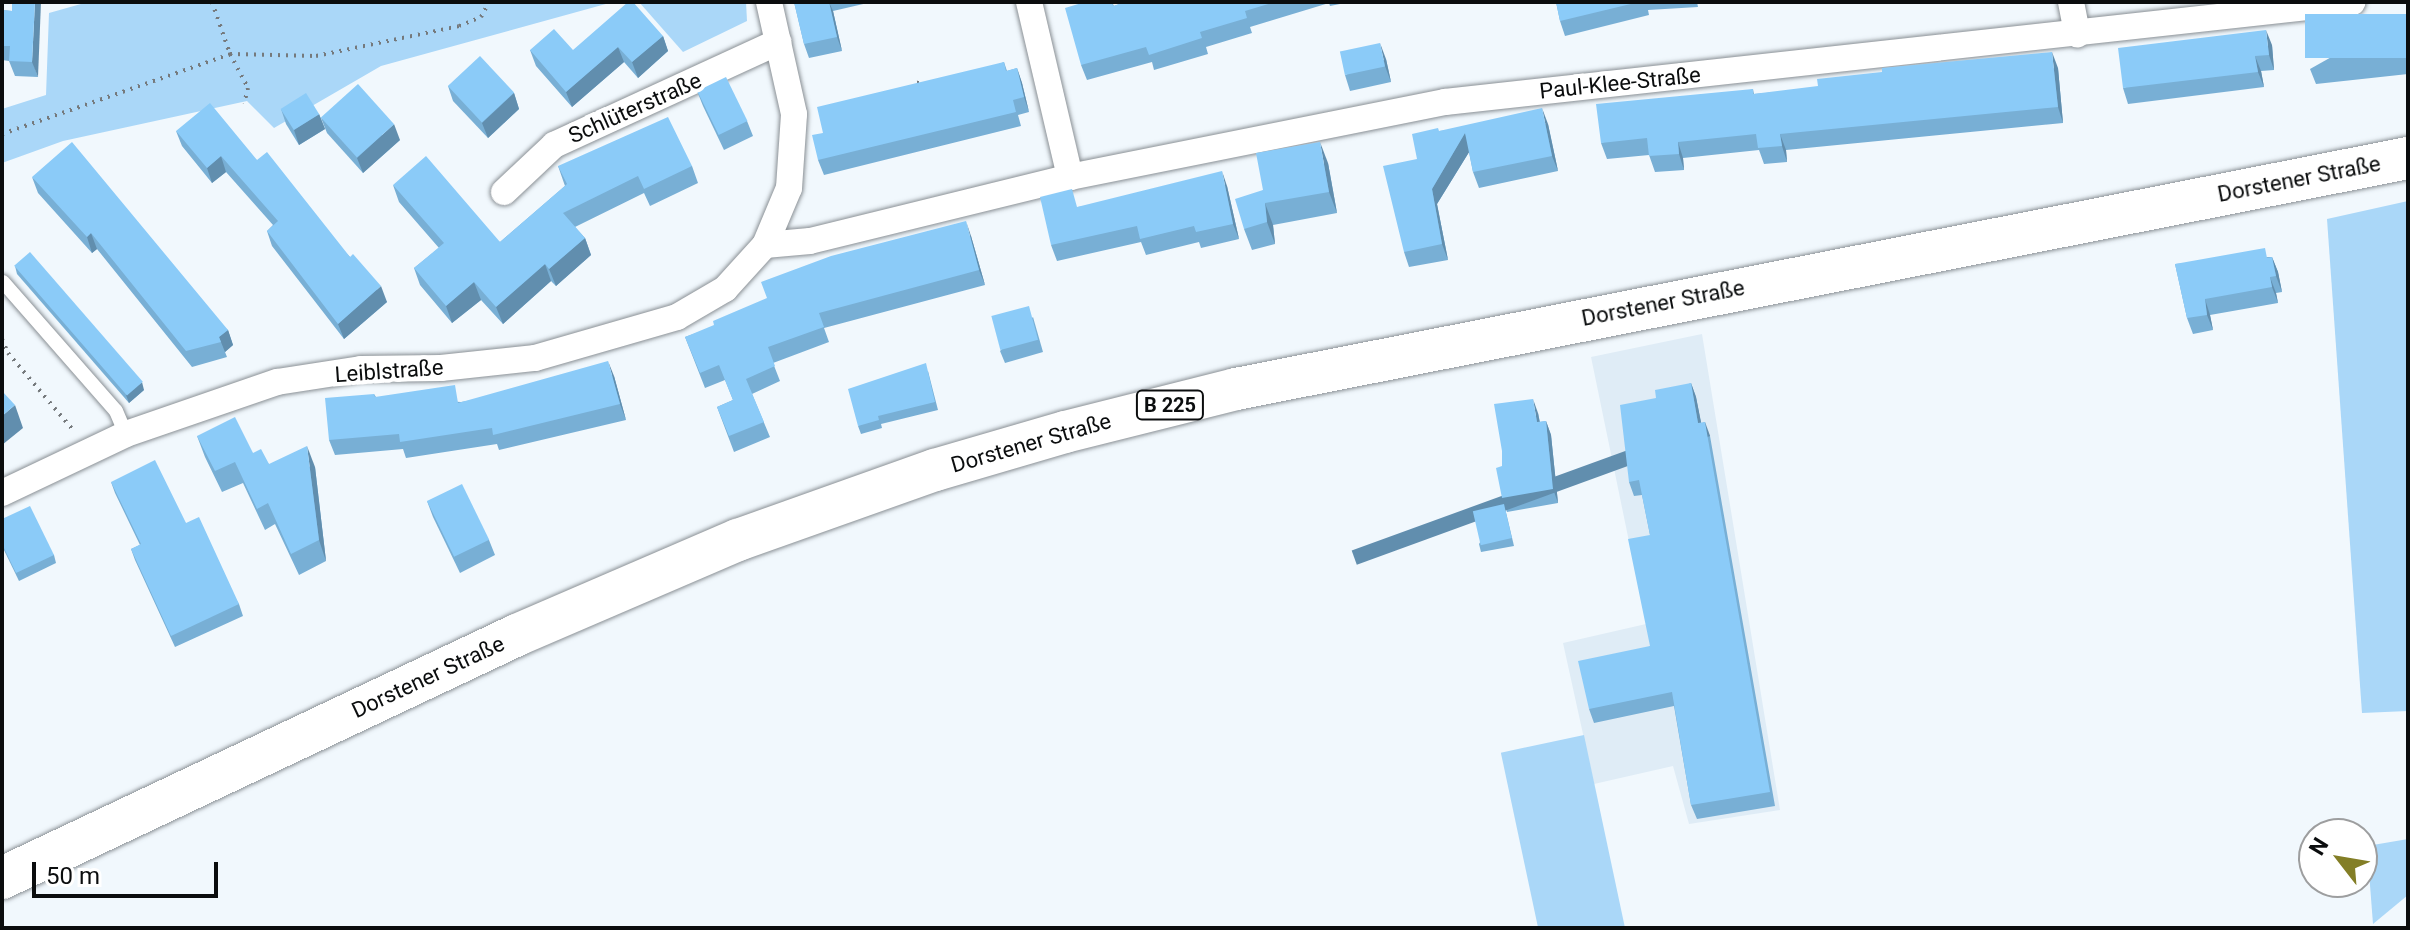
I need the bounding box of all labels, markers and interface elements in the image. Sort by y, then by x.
street label: Paul-Klee-Straße [1538,61,1702,105]
street label: Schlüterstraße [564,67,706,149]
street label: Dorstener Straße [2215,150,2383,208]
street label: Dorstener Straße [1579,274,1747,332]
street label: Leiblstraße [334,354,444,388]
road number: B 225 [1134,389,1206,421]
street label: Dorstener Straße [948,408,1114,478]
street label: Dorstener Straße [347,630,509,724]
north arrow [2298,818,2378,898]
text: N [2304,833,2333,860]
scale bar [36,846,222,896]
text: 50 m [46,862,100,890]

